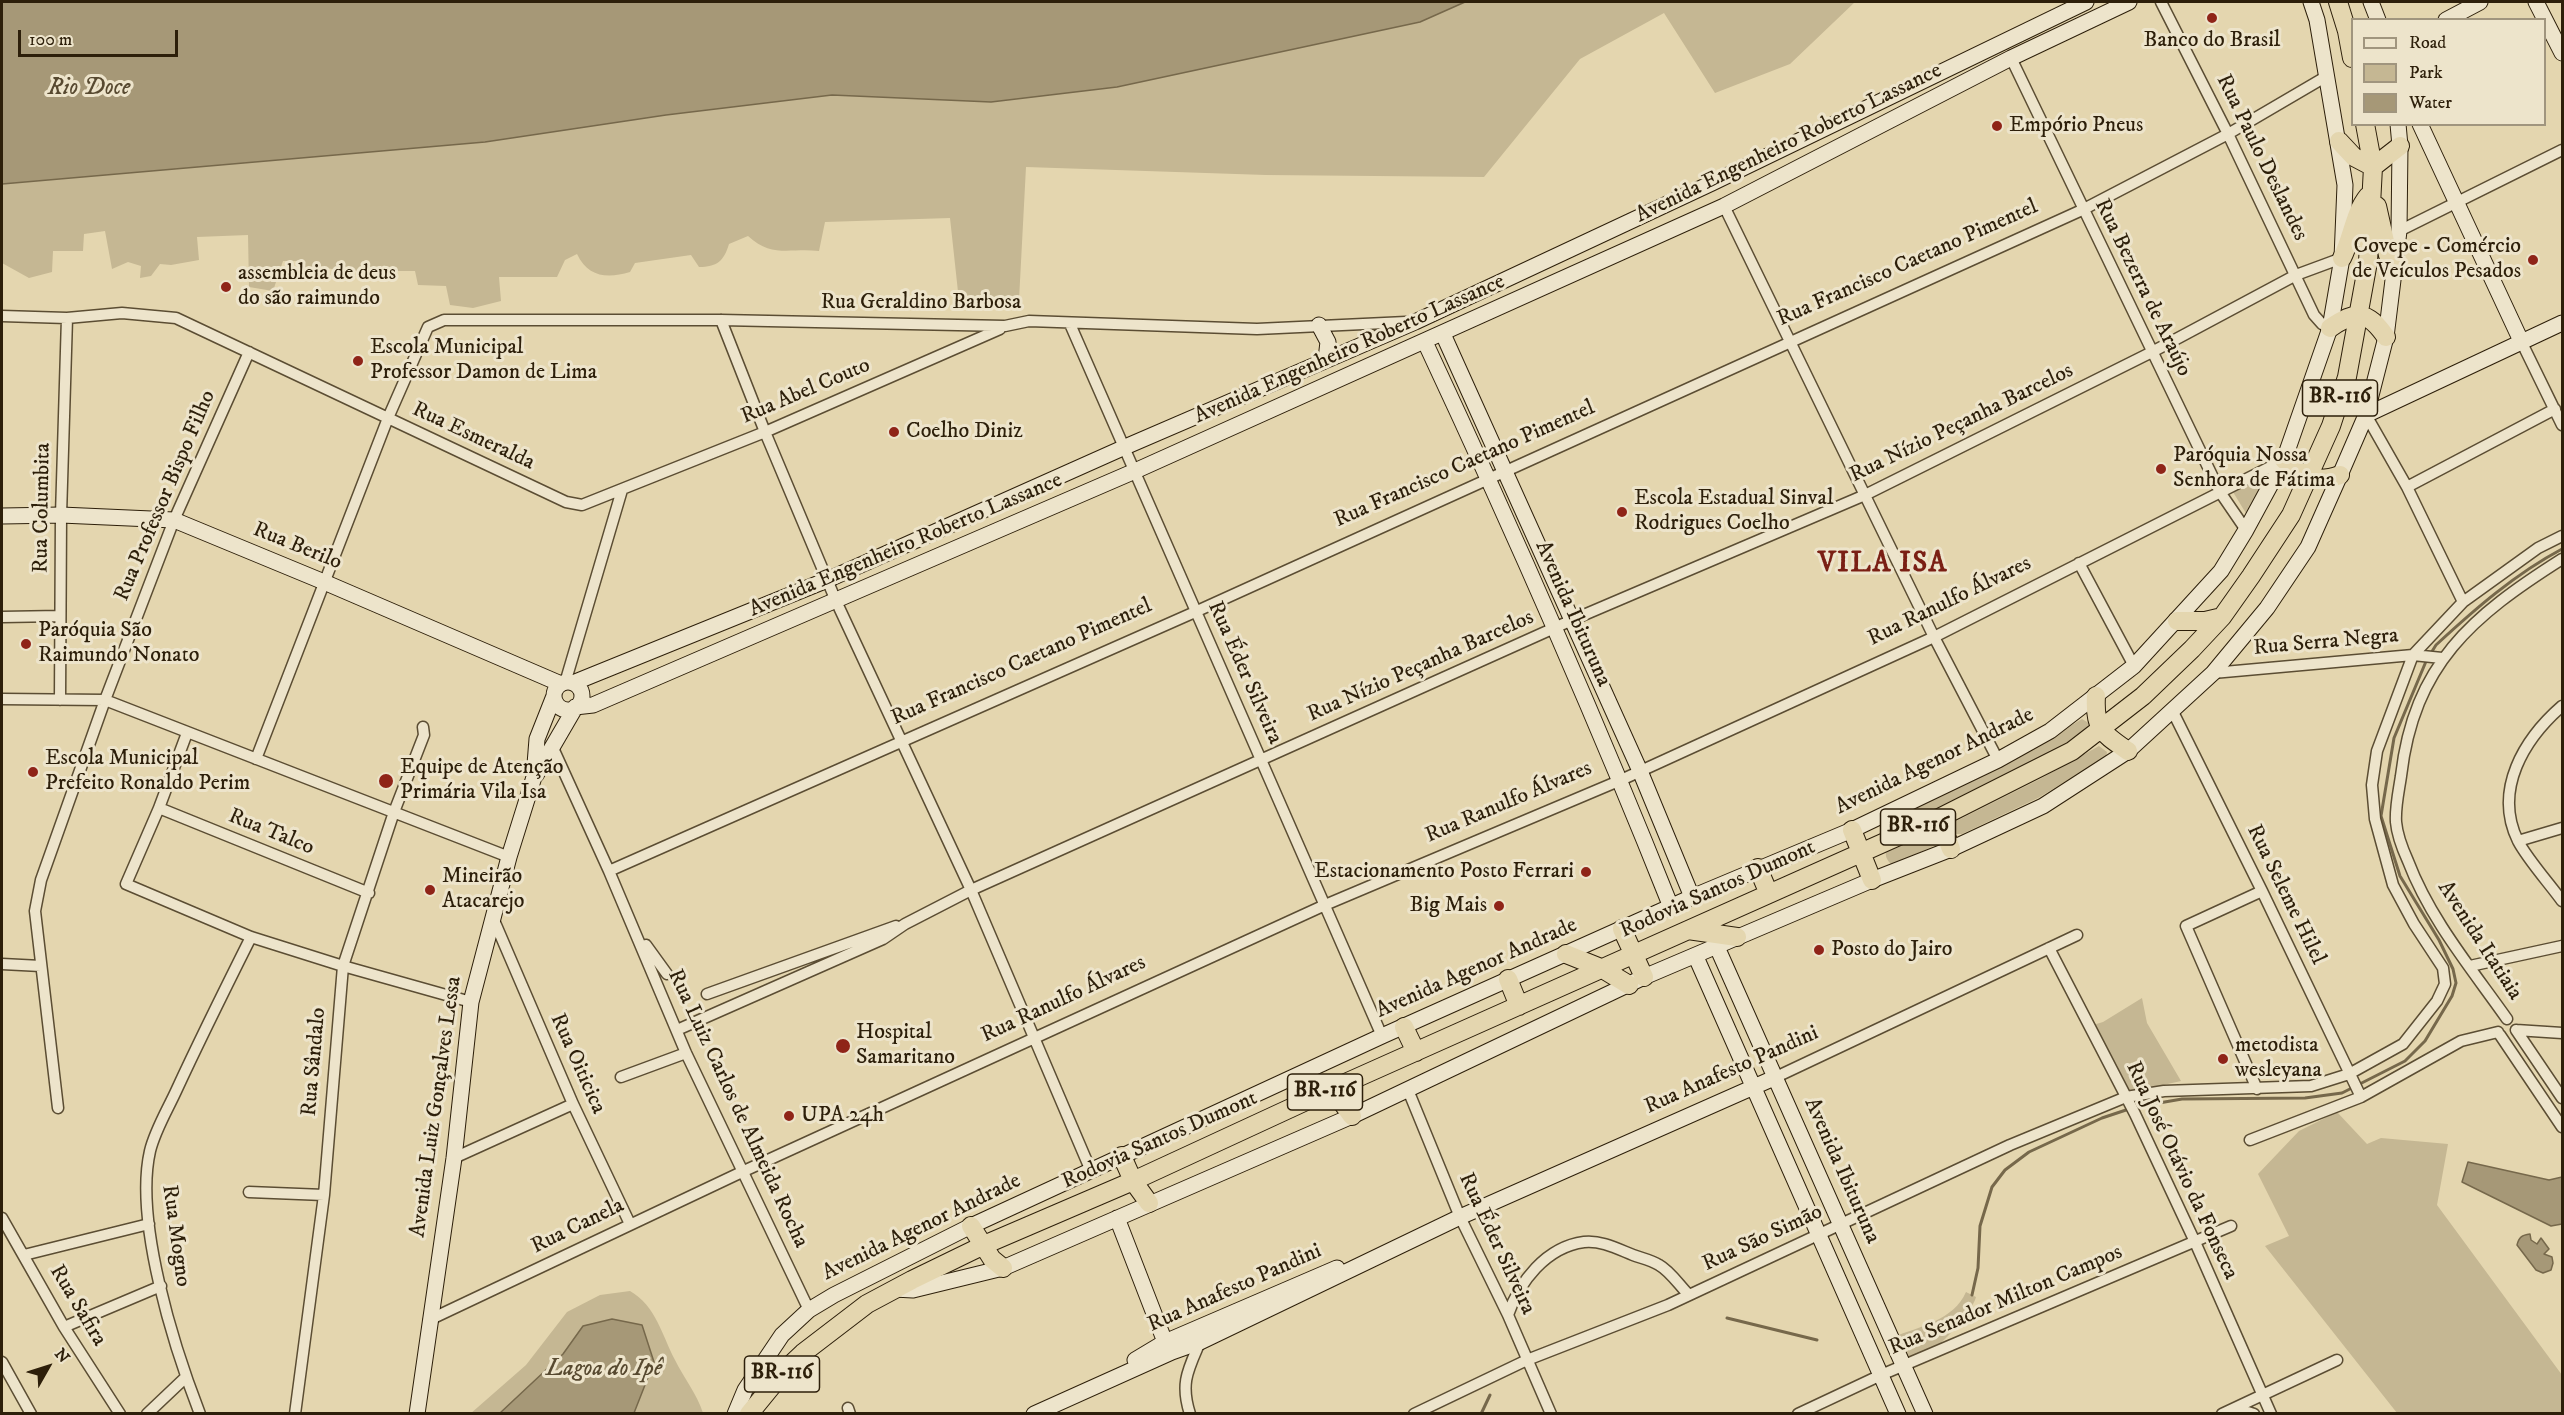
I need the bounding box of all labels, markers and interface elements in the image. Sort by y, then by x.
marker: Banco do Brasil [2205,11,2219,25]
scale bar [21,18,182,56]
legend [2351,18,2546,126]
place label: Banco do Brasil [2144,28,2280,54]
text: 100 m [29,29,72,51]
text: Road [2409,32,2446,54]
street label: Avenida Engenheiro Roberto Lassance [1632,58,1946,230]
text: Park [2409,62,2443,84]
street label: Rua Paulo Deslandes [2209,71,2313,245]
water label: Rio Doce [48,75,130,103]
text: Water [2409,92,2452,114]
place label: Empório Pneus [2009,113,2143,139]
marker: Empório Pneus [1990,119,2004,133]
street label: Rua Francisco Caetano Pimentel [1774,194,2042,334]
street label: Rua Bezerra de Araújo [2088,195,2196,381]
place label: Covepe - Comércio de Veículos Pesados [2352,234,2521,286]
marker: Covepe - Comércio de Veículos Pesados [2526,253,2540,267]
place label: assembleia de deus do são raimundo [238,261,396,312]
street label: Avenida Engenheiro Roberto Lassance [1191,269,1509,431]
marker: assembleia de deus do são raimundo [219,280,233,294]
street label: Rua Geraldino Barbosa [821,290,1021,316]
place label: Escola Municipal Professor Damon de Lima [370,335,597,386]
street label: Rua Abel Couto [737,353,875,431]
marker: Escola Municipal Professor Damon de Lima [351,354,365,368]
street label: Rua Nízio Peçanha Barcelos [1846,358,2078,490]
road number: BR-116 [2302,380,2378,416]
street label: Rua Professor Bispo Filho [110,387,222,605]
street label: Rua Francisco Caetano Pimentel [1331,395,1599,535]
street label: Rua Esmeralda [407,397,539,477]
place label: Coelho Diniz [906,419,1023,445]
marker: Coelho Diniz [887,425,901,439]
street label: Rua Columbita [29,443,57,573]
place label: Paróquia Nossa Senhora de Fátima [2173,443,2335,494]
marker: Paróquia Nossa Senhora de Fátima [2154,462,2168,476]
street label: Avenida Engenheiro Roberto Lassance [746,468,1066,624]
place label: Escola Estadual Sinval Rodrigues Coelho [1634,486,1834,538]
marker: Escola Estadual Sinval Rodrigues Coelho [1615,505,1629,519]
street label: Rua Berilo [249,517,345,577]
street label: Avenida Ibituruna [1528,537,1616,691]
district label: VILA ISA [1818,548,1948,582]
street label: Rua Ranulfo Álvares [1864,551,2036,653]
street label: Rua Francisco Caetano Pimentel [888,593,1156,733]
street label: Rua Éder Silveira [1201,598,1287,748]
street label: Rua Nízio Peçanha Barcelos [1304,605,1538,729]
place label: Paróquia São Raimundo Nonato [38,618,199,670]
street label: Rua Serra Negra [2252,624,2400,662]
marker: Paróquia São Raimundo Nonato [19,637,33,651]
street label: Avenida Agenor Andrade [1832,703,2038,821]
place label: Escola Municipal Prefeito Ronaldo Perim [45,746,250,798]
place label: Equipe de Atenção Primária Vila Isa [400,755,564,806]
street label: Rua Ranulfo Álvares [1422,756,1596,850]
marker: Escola Municipal Prefeito Ronaldo Perim [26,765,40,779]
marker: Equipe de Atenção Primária Vila Isa [377,772,395,790]
street label: Rua Talco [224,804,318,862]
road number: BR-116 [1880,809,1956,845]
street label: Rua Seleme Hilel [2240,821,2330,969]
street label: Rodovia Santos Dumont [1616,835,1820,945]
place label: Estacionamento Posto Ferrari [1314,859,1574,885]
place label: Mineirão Atacarejo [442,864,525,915]
marker: Estacionamento Posto Ferrari [1579,865,1593,879]
street label: Avenida Itatiaia [2431,876,2527,1006]
marker: Mineirão Atacarejo [423,883,437,897]
place label: Big Mais [1410,893,1487,919]
marker: Big Mais [1492,899,1506,913]
street label: Avenida Agenor Andrade [1372,913,1582,1025]
place label: Posto do Jairo [1831,937,1952,963]
marker: Posto do Jairo [1812,943,1826,957]
street label: Rua Ranulfo Álvares [978,950,1150,1050]
street label: Rua Luiz Carlos de Almeida Rocha [661,966,813,1252]
street label: Avenida Luiz Gonçalves Lessa [406,975,468,1239]
street label: Rua Sândalo [297,1006,333,1118]
street label: Rua Oiticica [543,1010,611,1118]
place label: Hospital Samaritano [856,1020,955,1072]
street label: Rua Anafesto Pandini [1641,1021,1823,1121]
place label: metodista wesleyana [2235,1033,2322,1084]
marker: Hospital Samaritano [834,1037,852,1055]
marker: metodista wesleyana [2216,1052,2230,1066]
street label: Rua José Otávio da Fonseca [2119,1058,2243,1284]
road number: BR-116 [1288,1074,1362,1110]
street label: Rodovia Santos Dumont [1058,1086,1262,1196]
street label: Avenida Ibituruna [1797,1094,1885,1248]
place label: UPA 24h [801,1103,884,1129]
marker: UPA 24h [782,1109,796,1123]
street label: Avenida Agenor Andrade [819,1169,1025,1287]
street label: Rua Éder Silveira [1452,1169,1540,1319]
street label: Rua Mogno [155,1183,195,1289]
street label: Rua Canela [527,1193,629,1261]
street label: Rua São Simão [1699,1200,1827,1278]
street label: Rua Anafesto Pandini [1144,1239,1326,1339]
street label: Rua Senador Milton Campos [1885,1240,2127,1362]
street label: Rua Safira [42,1261,112,1351]
north arrow [18,1337,78,1397]
text: N [50,1344,74,1367]
water label: Lagoa do Ipê [546,1356,662,1384]
road number: BR-116 [744,1356,820,1392]

